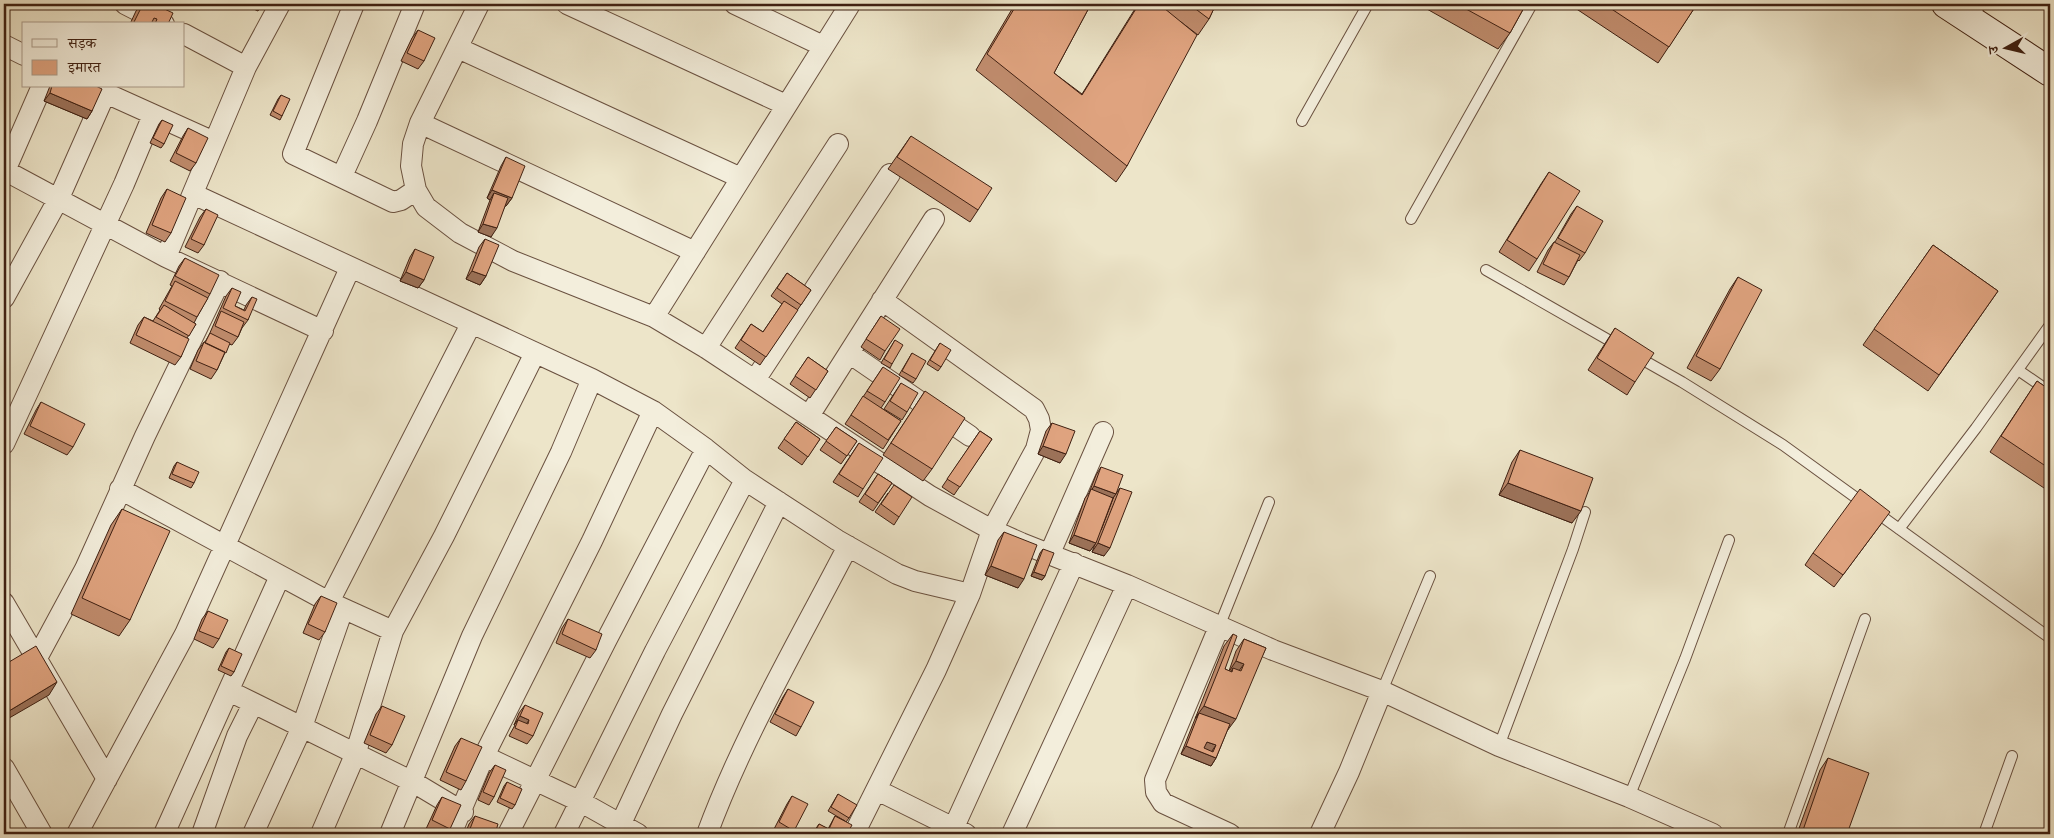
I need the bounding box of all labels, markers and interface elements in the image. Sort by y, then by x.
legend [22,22,185,88]
north arrow [1982,22,2032,72]
text: सड़क [67,33,97,53]
text: उ [1984,44,2004,56]
text: इमारत [67,57,102,77]

